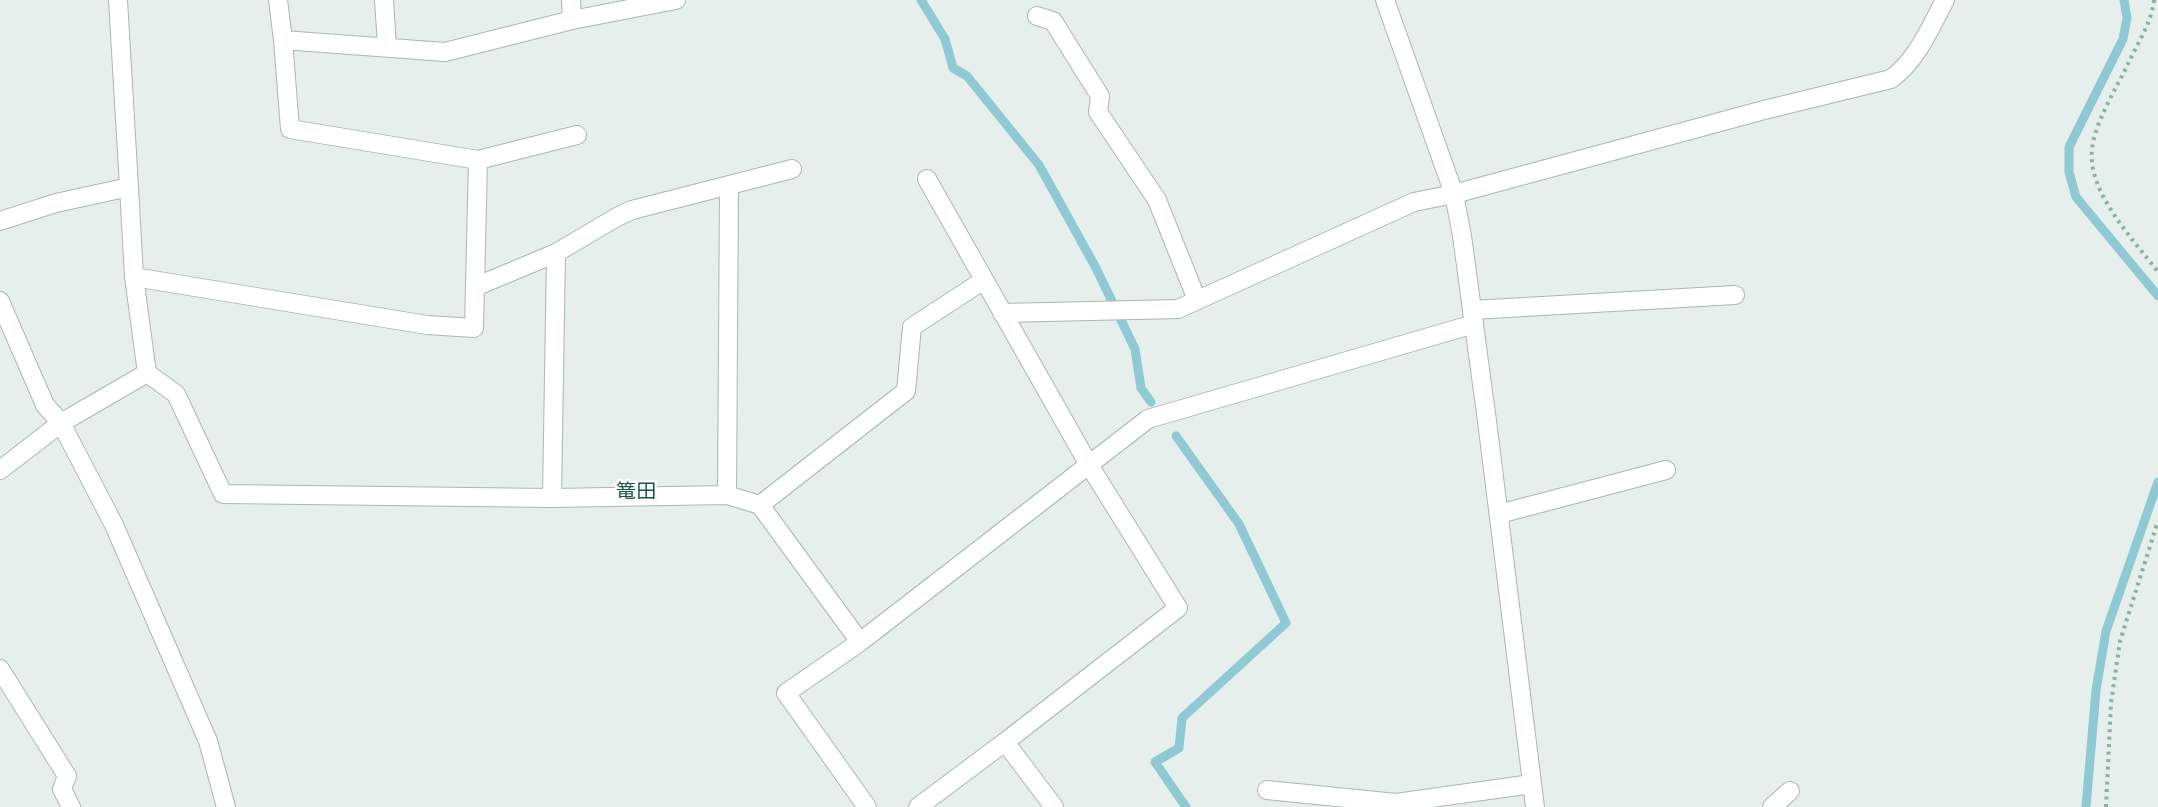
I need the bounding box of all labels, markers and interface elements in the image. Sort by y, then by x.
district label: 篭田 [616,480,656,504]

